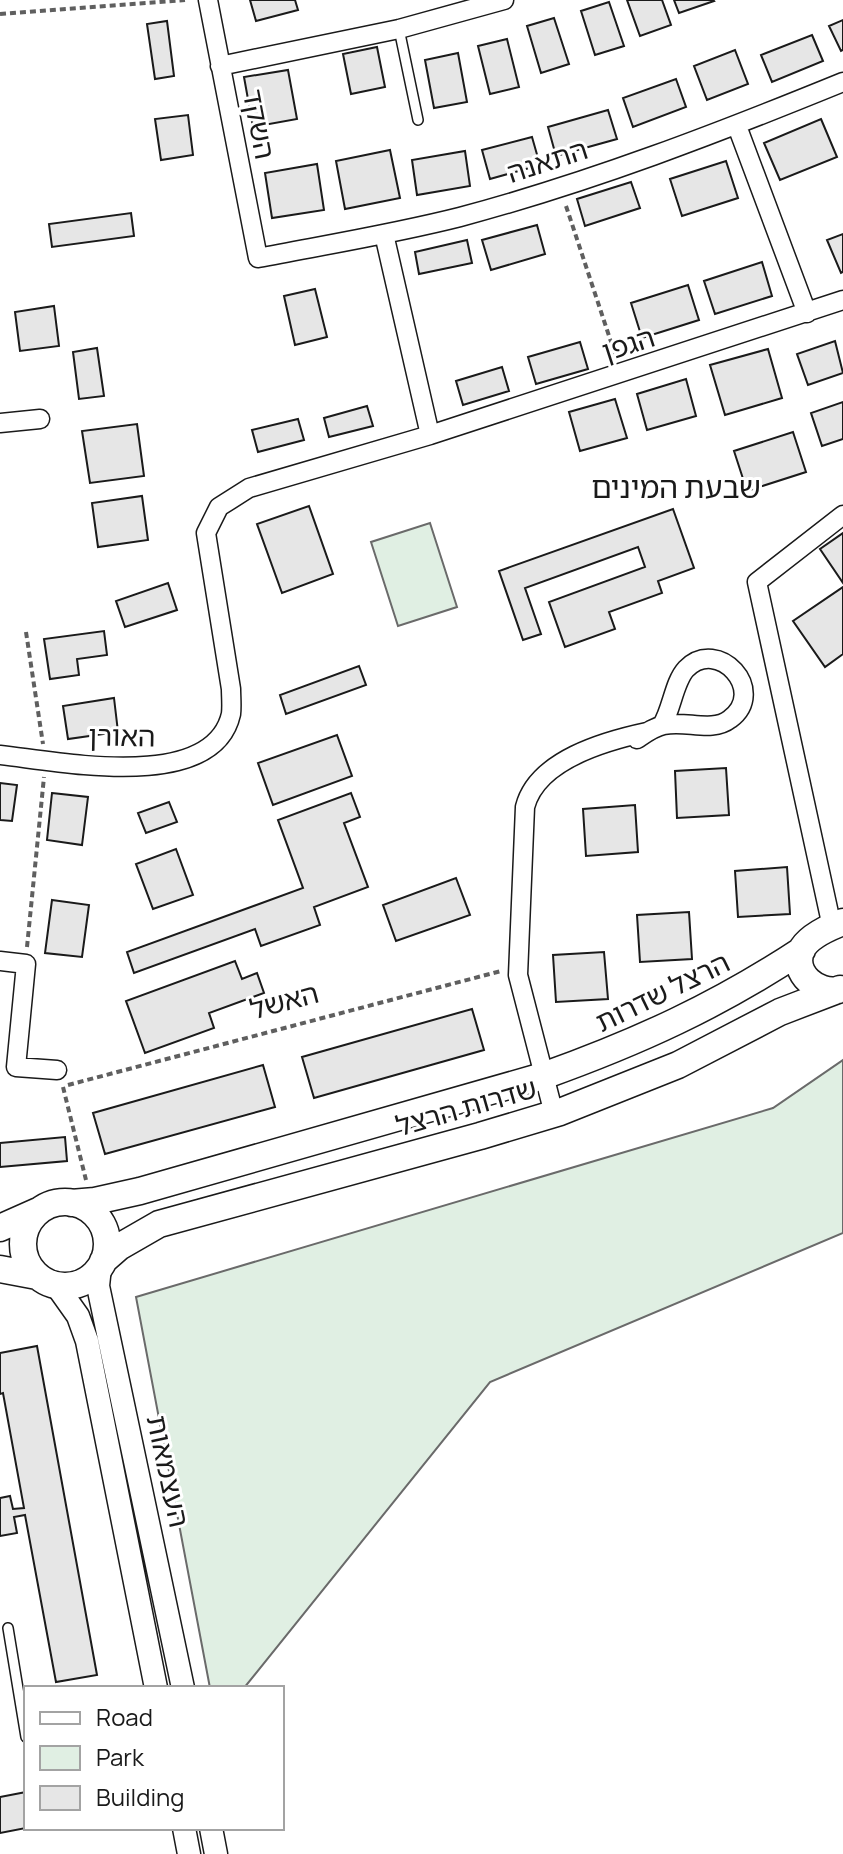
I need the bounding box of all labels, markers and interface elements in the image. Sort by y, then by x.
street label: השקד [235,86,285,162]
street label: התאנה [502,129,592,191]
street label: הגפן [597,317,659,369]
district label: שבעת המינים [591,466,761,507]
street label: האורן [88,715,156,755]
street label: הרצל שדרות [589,942,735,1040]
street label: האשל [245,973,323,1027]
street label: שדרות הרצל [391,1068,541,1144]
street label: העצמאות [139,1412,199,1530]
legend [24,1686,284,1830]
text: Road [96,1700,153,1733]
text: Park [96,1740,145,1773]
text: Building [96,1780,184,1813]

